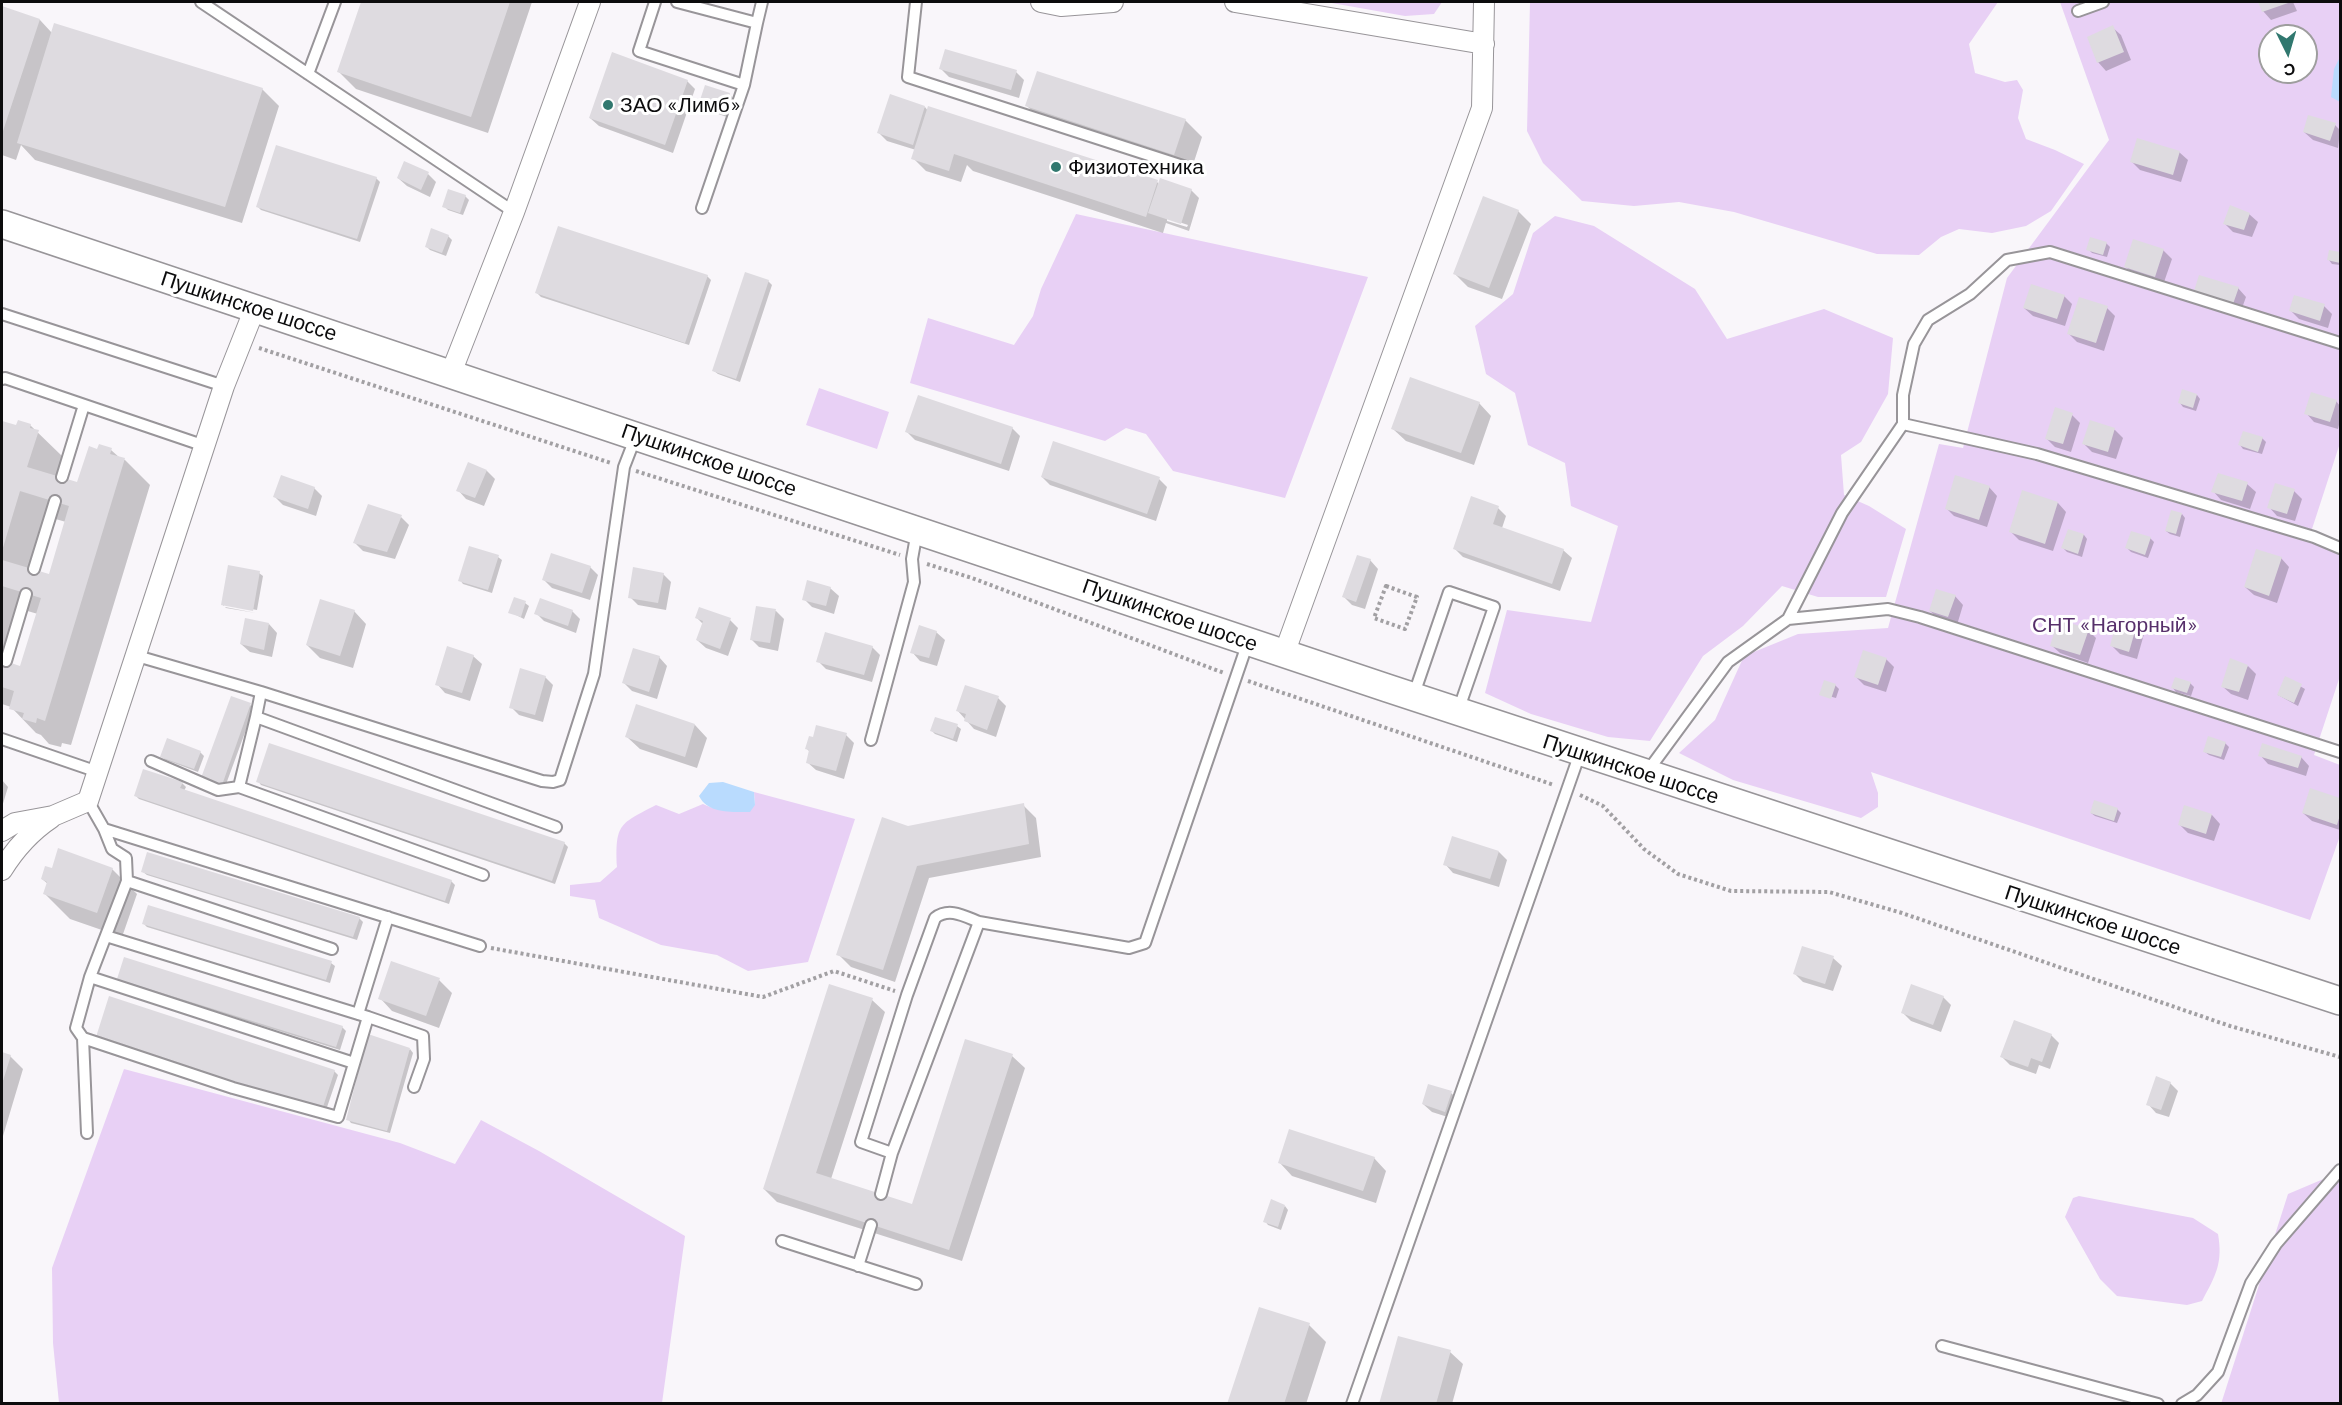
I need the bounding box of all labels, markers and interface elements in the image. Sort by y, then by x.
north arrow [2258,24,2318,84]
text: С [2283,60,2296,80]
place label: ЗАО «Лимб» [620,92,741,118]
marker: ЗАО «Лимб» [601,98,615,112]
place label: Физиотехника [1068,154,1204,180]
marker: Физиотехника [1049,160,1063,174]
street label: Пушкинское шоссе [158,266,340,346]
street label: Пушкинское шоссе [618,418,800,502]
street label: Пушкинское шоссе [1079,573,1261,657]
park label: СНТ «Нагорный» [2032,612,2198,638]
street label: Пушкинское шоссе [1540,729,1722,809]
street label: Пушкинское шоссе [2002,880,2184,960]

